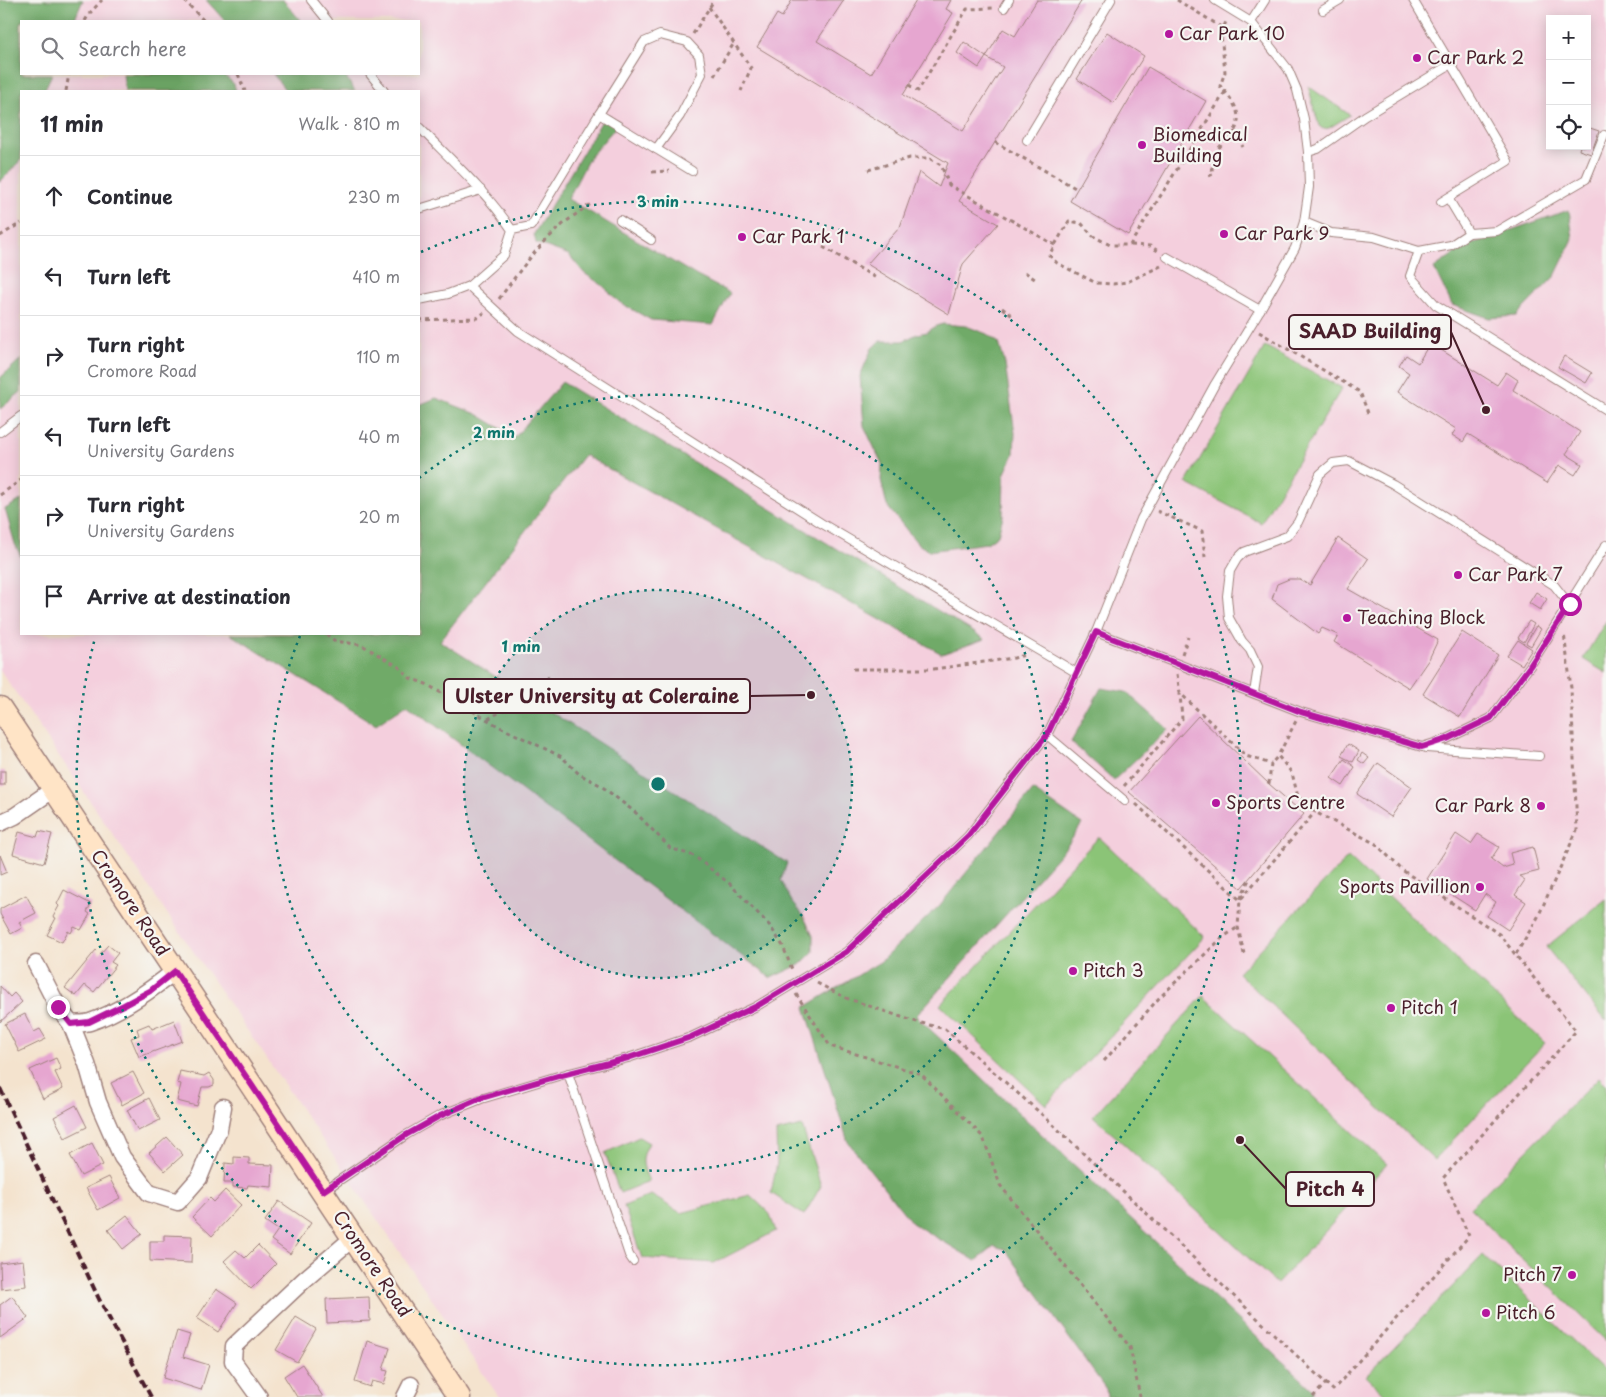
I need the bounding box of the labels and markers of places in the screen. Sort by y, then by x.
place label: Car Park 10 [1179,19,1285,46]
marker: Car Park 10 [1163,28,1175,40]
place label: Car Park 2 [1427,43,1524,70]
marker: Car Park 2 [1411,52,1423,64]
place label: Biomedical Building [1152,120,1248,168]
marker: Biomedical Building [1136,139,1148,151]
place label: Car Park 9 [1234,219,1329,246]
place label: Car Park 1 [752,222,845,249]
marker: Car Park 9 [1218,228,1230,240]
marker: Car Park 1 [736,231,748,243]
callout: SAAD Building [1289,315,1451,349]
place label: Car Park 7 [1468,560,1563,587]
marker: Car Park 7 [1452,569,1464,581]
place label: Teaching Block [1357,603,1485,630]
marker: Teaching Block [1341,612,1353,624]
callout: Ulster University at Coleraine [444,679,750,713]
centre of rings [649,775,667,793]
place label: Sports Centre [1226,788,1345,815]
place label: Car Park 8 [1435,791,1531,818]
marker: Sports Centre [1210,797,1222,809]
marker: Car Park 8 [1535,800,1547,812]
place label: Sports Pavillion [1339,872,1470,899]
marker: Sports Pavillion [1474,881,1486,893]
place label: Pitch 3 [1083,956,1144,983]
marker: Pitch 3 [1067,965,1079,977]
place label: Pitch 1 [1401,993,1458,1020]
marker: Pitch 1 [1385,1002,1397,1014]
callout: Pitch 4 [1286,1172,1374,1206]
place label: Pitch 7 [1503,1260,1562,1287]
marker: Pitch 7 [1566,1269,1578,1281]
place label: Pitch 6 [1496,1298,1556,1325]
marker: Pitch 6 [1480,1307,1492,1319]

